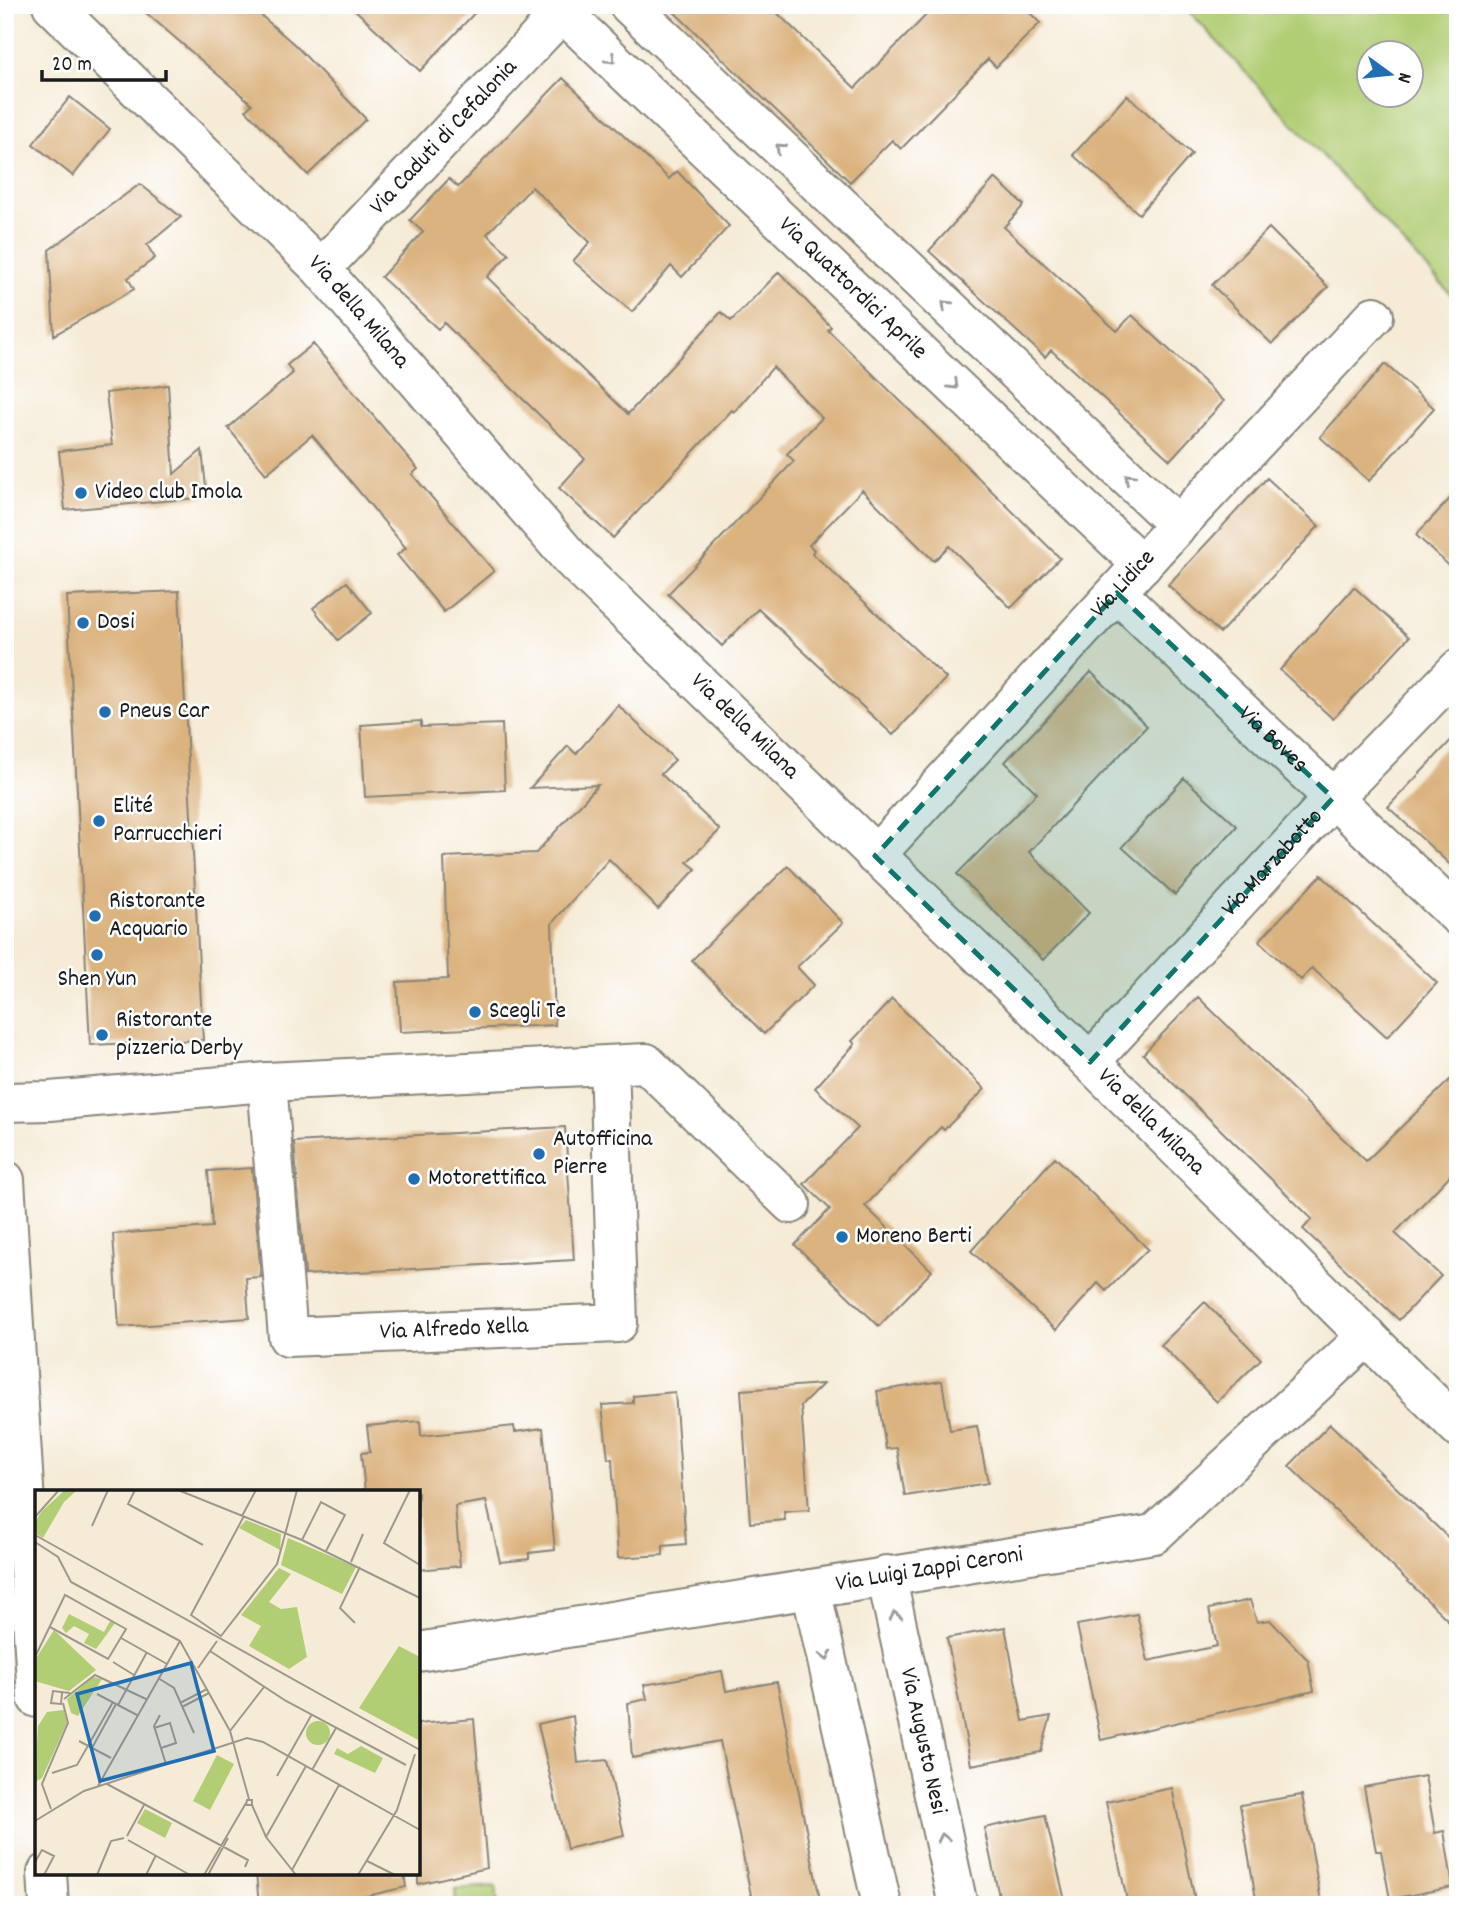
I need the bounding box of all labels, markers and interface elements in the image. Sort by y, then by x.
scale bar [42,38,166,82]
north arrow [1354,38,1424,108]
text: 20 m [52,51,92,81]
one-way arrow [603,51,616,64]
street label: Via Caduti di Cefalonia [362,52,527,223]
text: N [1389,69,1417,86]
one-way arrow [775,144,788,157]
street label: Via Quattordici Aprile [770,209,934,368]
street label: Via della Milana [300,248,418,377]
one-way arrow [941,300,954,313]
one-way arrow [945,377,958,389]
one-way arrow [1124,473,1137,486]
place label: Video club Imola [95,476,243,510]
marker: Video club Imola [73,485,89,501]
street label: Via Lidice [1083,543,1164,627]
place label: Dosi [97,606,135,640]
marker: Dosi [75,615,91,631]
street label: Via della Milana [682,666,807,789]
place label: Pneus Car [119,695,210,729]
street label: Via Boves [1230,698,1315,782]
marker: Pneus Car [97,704,113,720]
place label: Elité Parrucchieri [113,790,222,852]
street label: Via Marzabotto [1214,801,1332,925]
marker: Elité Parrucchieri [91,813,107,829]
place label: Ristorante Acquario [109,885,205,947]
marker: Ristorante Acquario [87,908,103,924]
marker: Shen Yun [89,947,105,963]
place label: Shen Yun [58,963,136,997]
place label: Scegli Te [489,995,566,1029]
place label: Ristorante pizzeria Derby [116,1004,244,1066]
marker: Scegli Te [467,1004,483,1020]
marker: Ristorante pizzeria Derby [94,1027,110,1043]
street label: Via della Milana [1089,1061,1213,1184]
place label: Autofficina Pierre [553,1123,653,1185]
marker: Autofficina Pierre [531,1146,547,1162]
place label: Motorettifica [428,1162,547,1196]
marker: Motorettifica [406,1171,422,1187]
place label: Moreno Berti [856,1220,972,1254]
marker: Moreno Berti [834,1229,850,1245]
street label: Via Alfredo Xella [379,1310,530,1350]
inset map [35,1490,420,1875]
street label: Via Luigi Zappi Ceroni [833,1538,1026,1602]
one-way arrow [888,1610,903,1622]
one-way arrow [818,1649,833,1661]
street label: Via Augusto Nesi [890,1665,955,1818]
one-way arrow [937,1832,952,1844]

